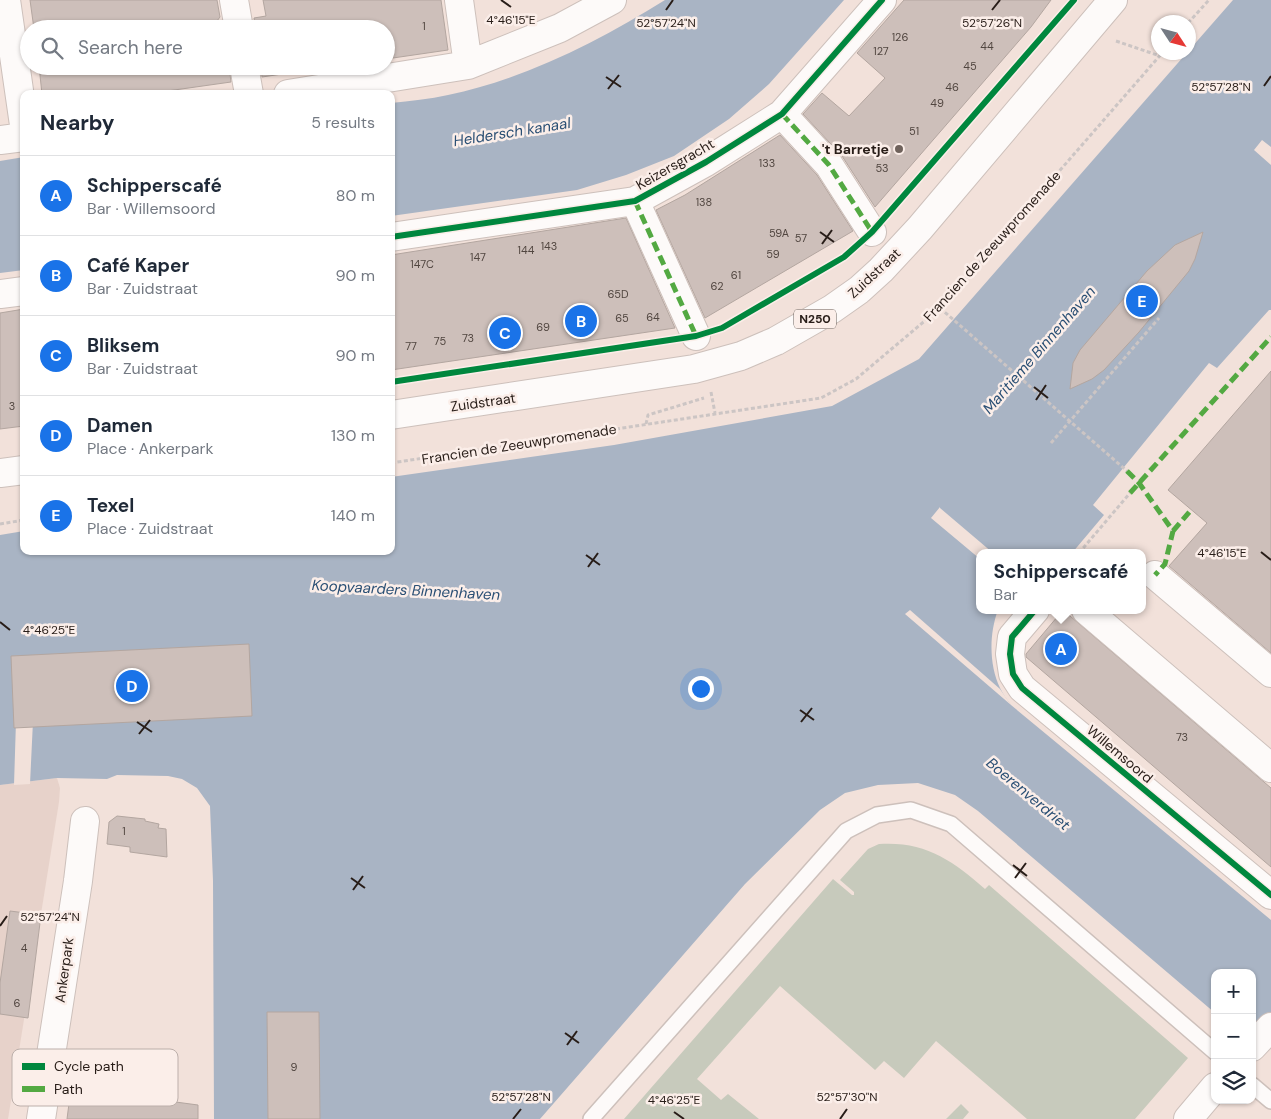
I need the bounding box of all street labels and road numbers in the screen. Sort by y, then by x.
street label: Keizersgracht [632,134,718,194]
street label: Francien de Zeeuwpromenade [919,167,1065,325]
street label: Zuidstraat [844,244,904,302]
road number: N250 [794,310,836,328]
street label: Zuidstraat [449,389,517,415]
street label: Francien de Zeeuwpromenade [420,420,618,468]
street label: Willemsoord [1083,721,1157,787]
street label: Ankerpark [51,936,77,1004]

